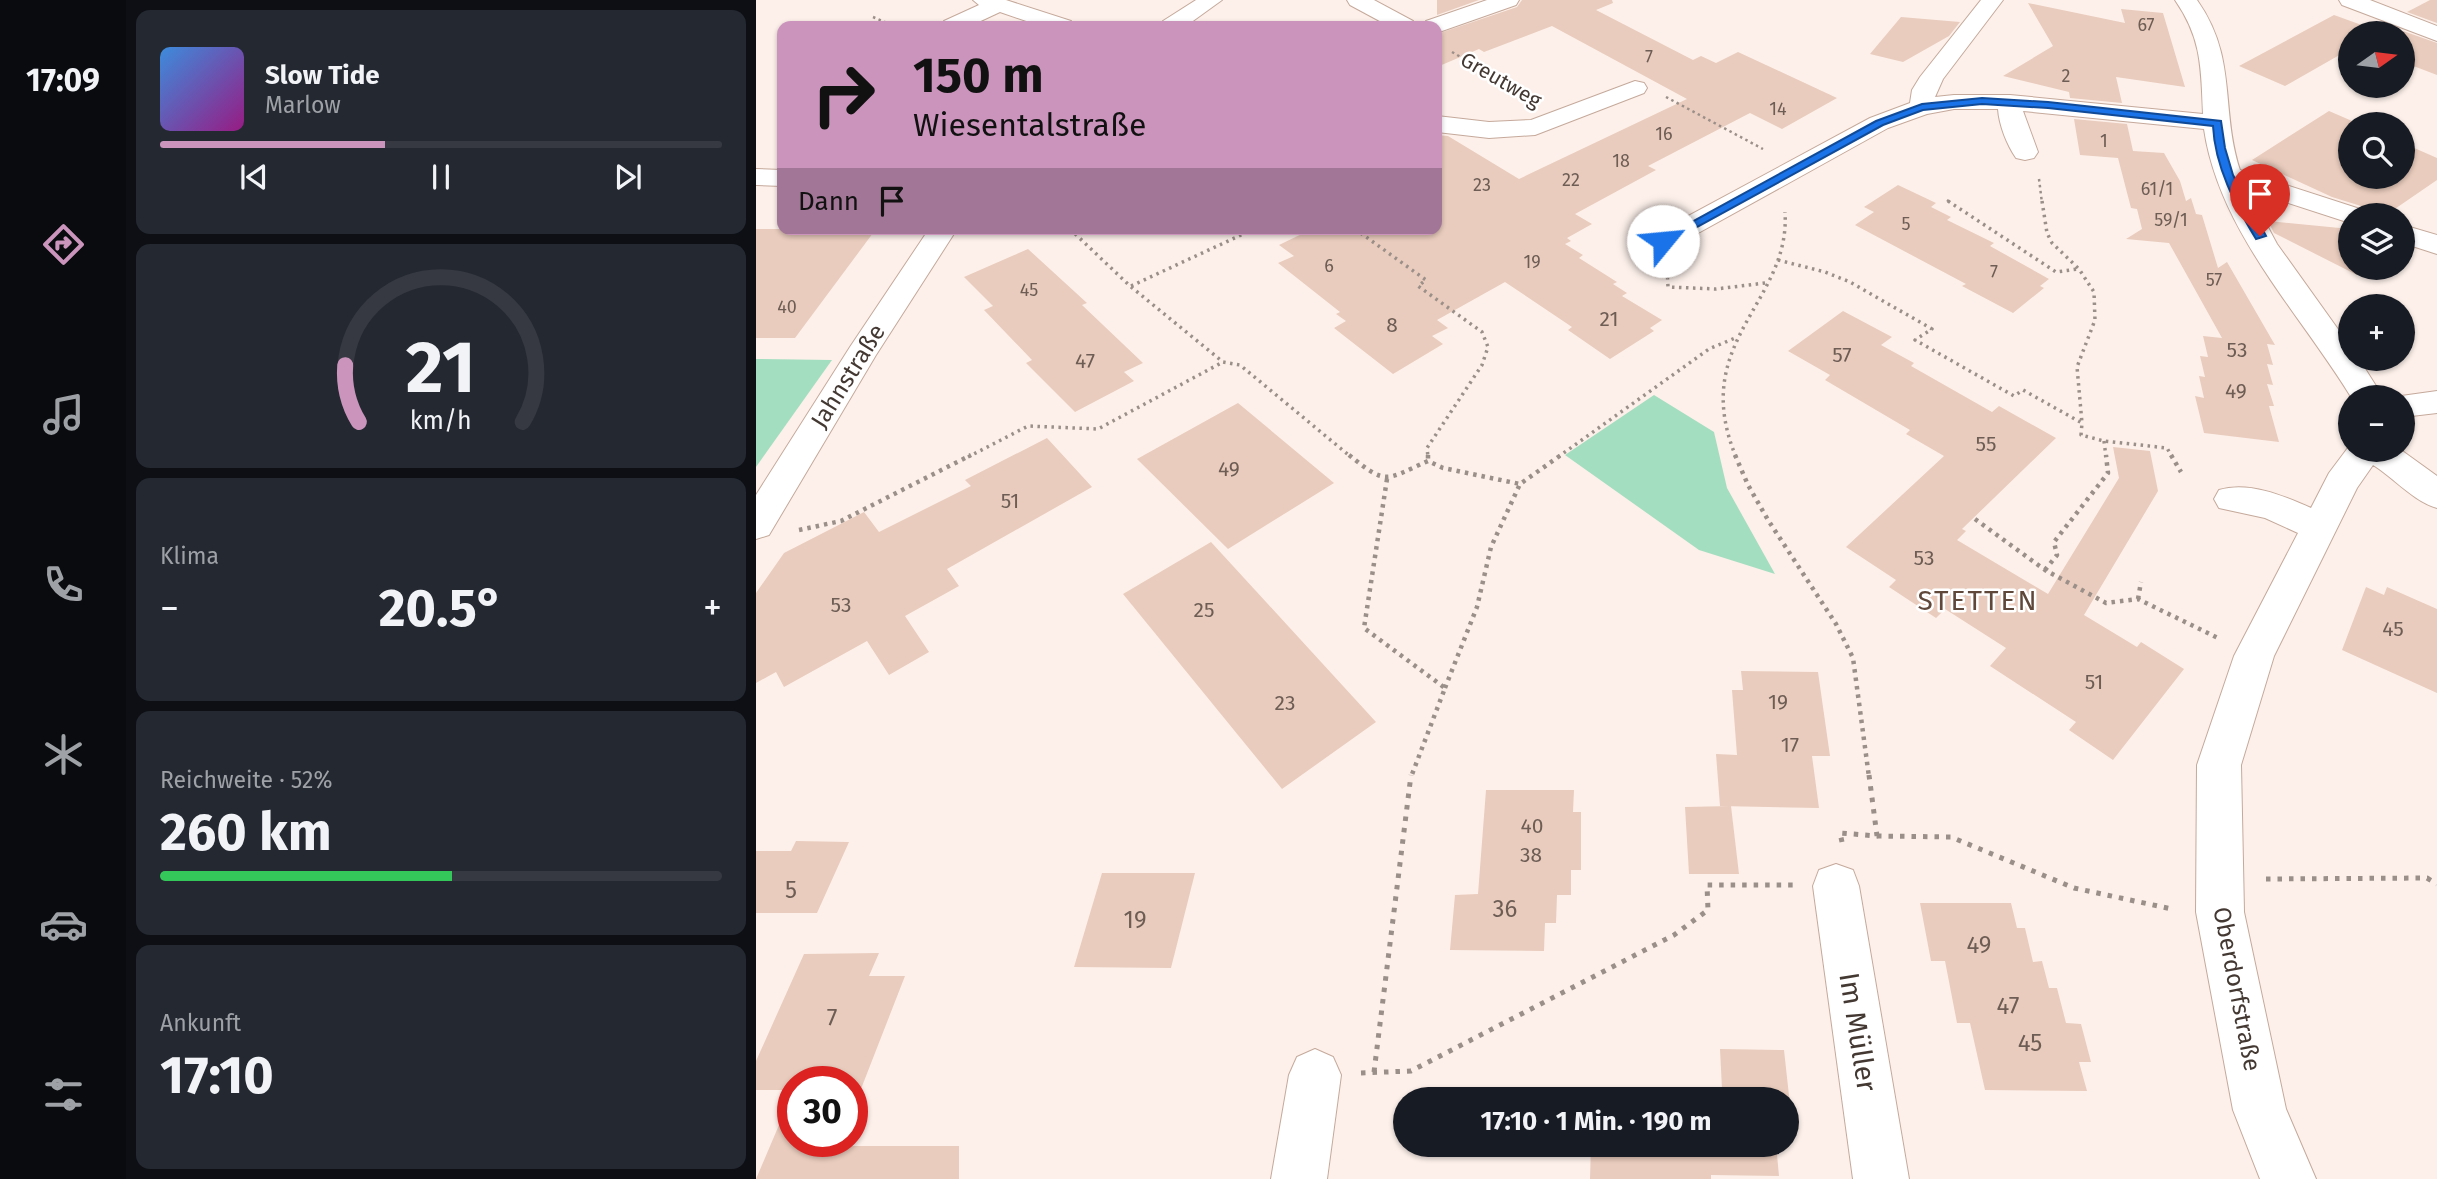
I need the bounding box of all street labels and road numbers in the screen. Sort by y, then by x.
street label: Greutweg [1456,46,1546,114]
street label: Jahnstraße [805,319,891,433]
street label: Oberdorfstraße [2207,905,2267,1073]
street label: Im Müller [1832,970,1884,1094]

